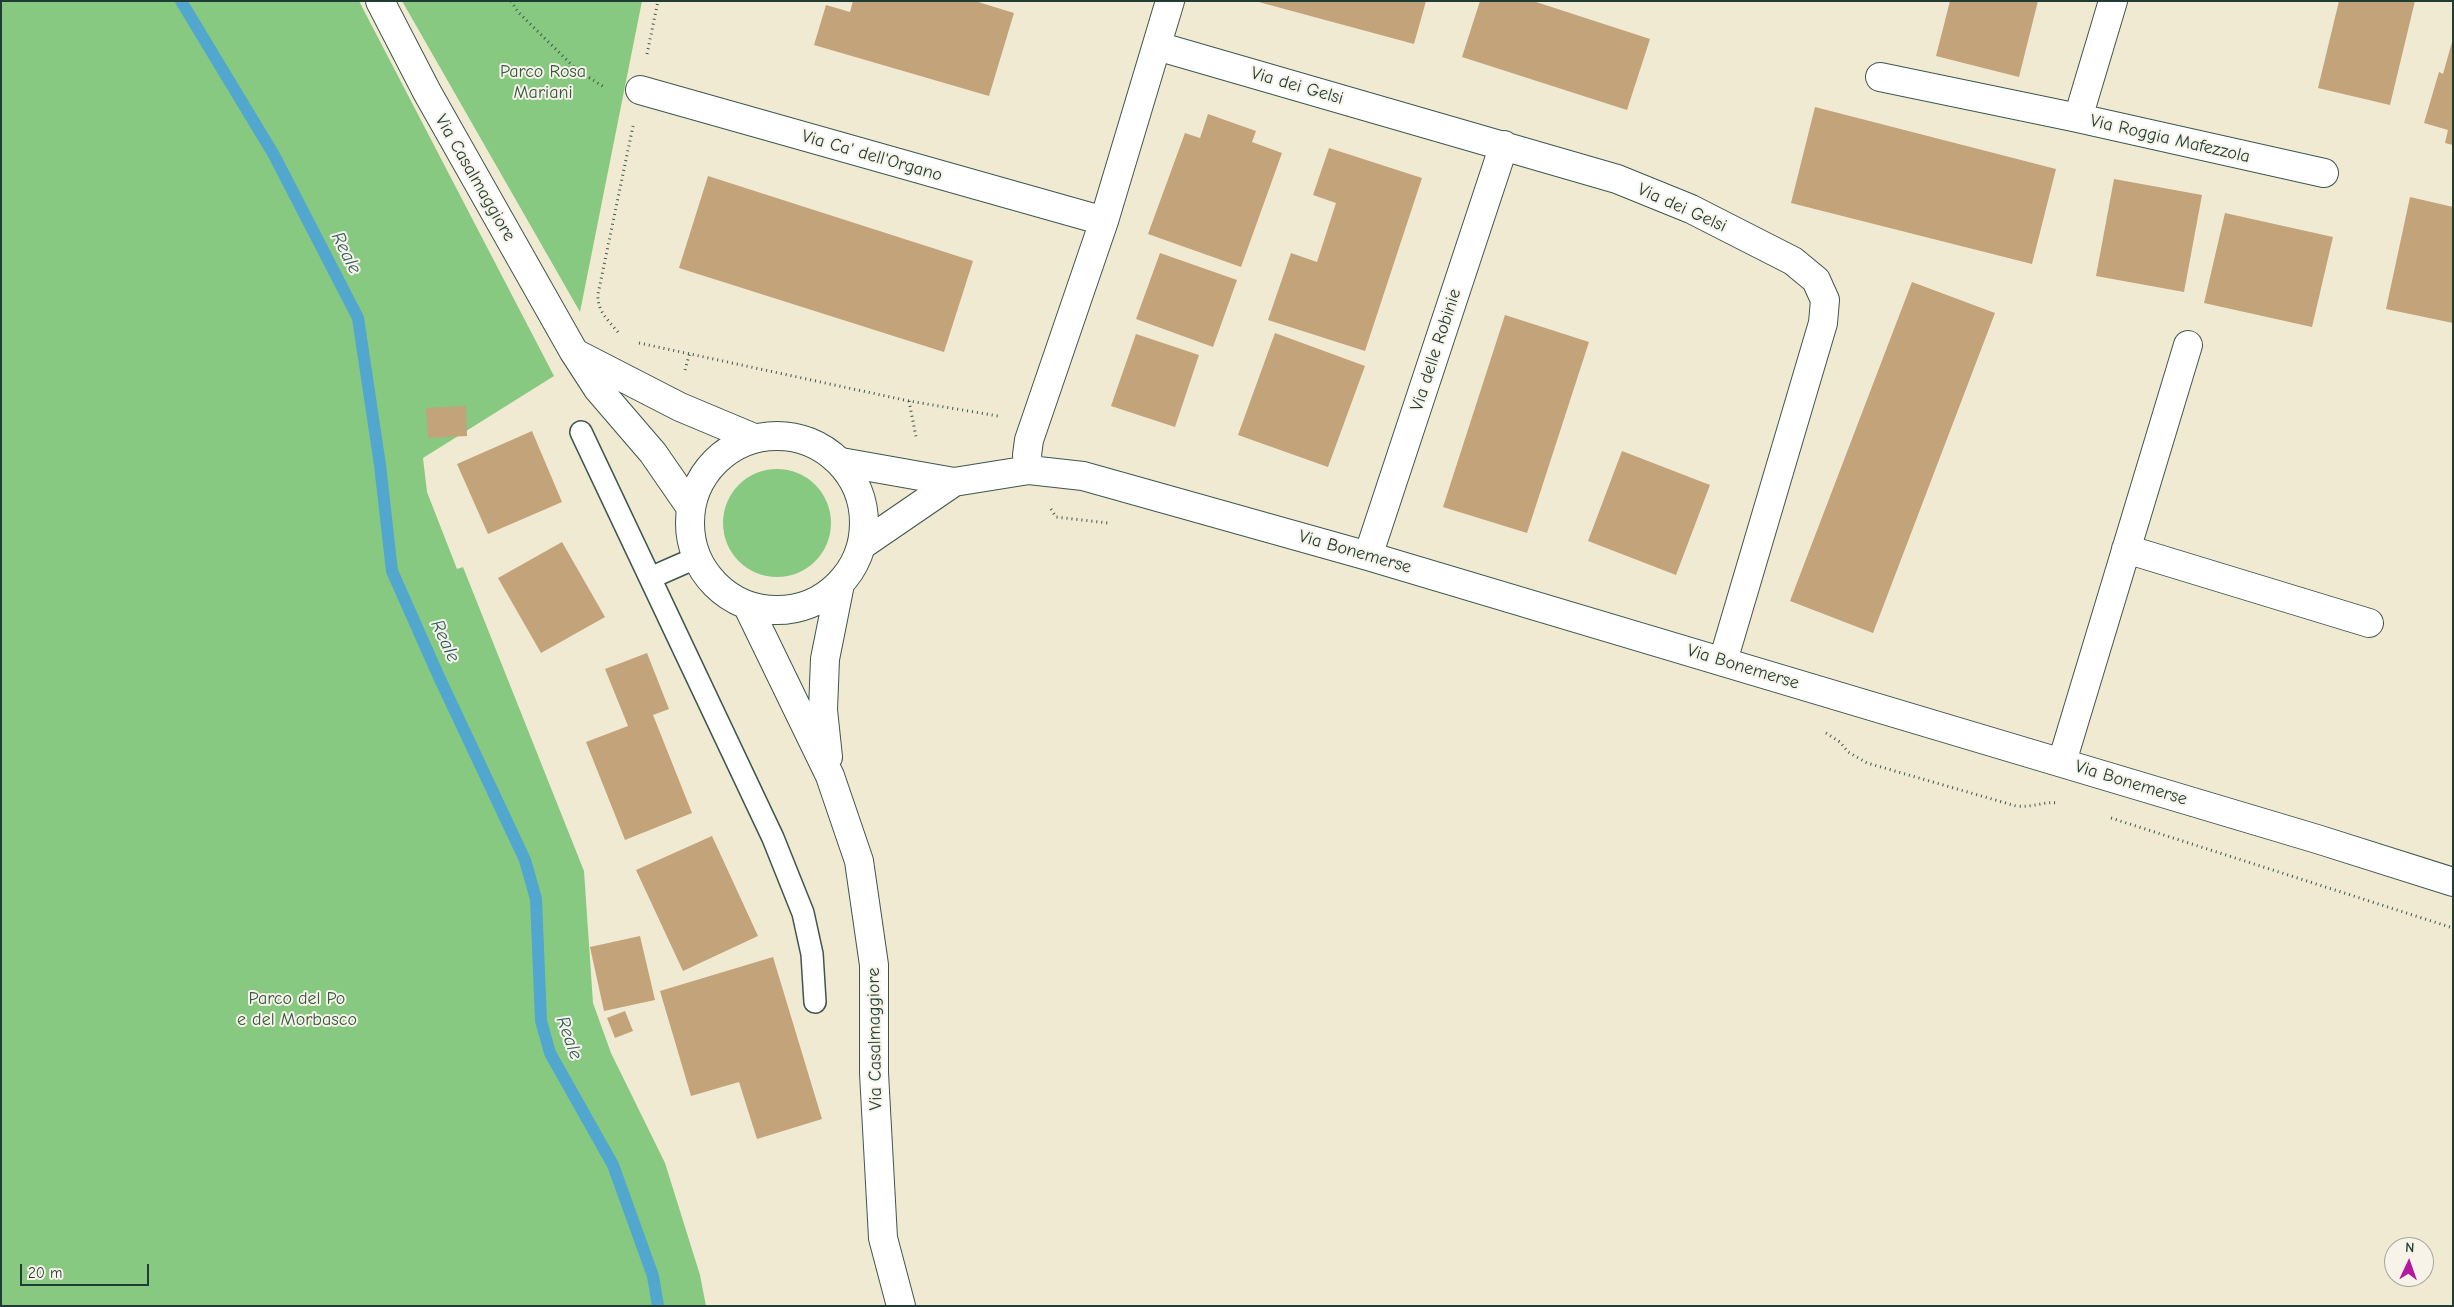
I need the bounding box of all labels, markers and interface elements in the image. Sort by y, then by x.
park label: Parco Rosa Mariani [500,61,586,104]
street label: Via dei Gelsi [1248,63,1346,109]
street label: Via Roggia Mafezzola [2088,110,2252,168]
street label: Via Casalmaggiore [430,111,520,245]
street label: Via Ca' dell'Organo [799,126,945,186]
street label: Via dei Gelsi [1634,179,1730,237]
water label: Reale [326,228,366,278]
street label: Via delle Robinie [1406,286,1466,414]
street label: Via Bonemerse [1296,526,1414,578]
water label: Reale [425,616,465,666]
street label: Via Bonemerse [1684,640,1802,694]
street label: Via Bonemerse [2072,756,2190,810]
street label: Via Casalmaggiore [863,967,887,1111]
park label: Parco del Po e del Morbasco [237,988,357,1030]
water label: Reale [551,1013,587,1063]
north arrow [2384,1237,2434,1287]
text: N [2405,1239,2415,1256]
scale bar [22,1254,151,1286]
text: 20 m [28,1264,62,1282]

